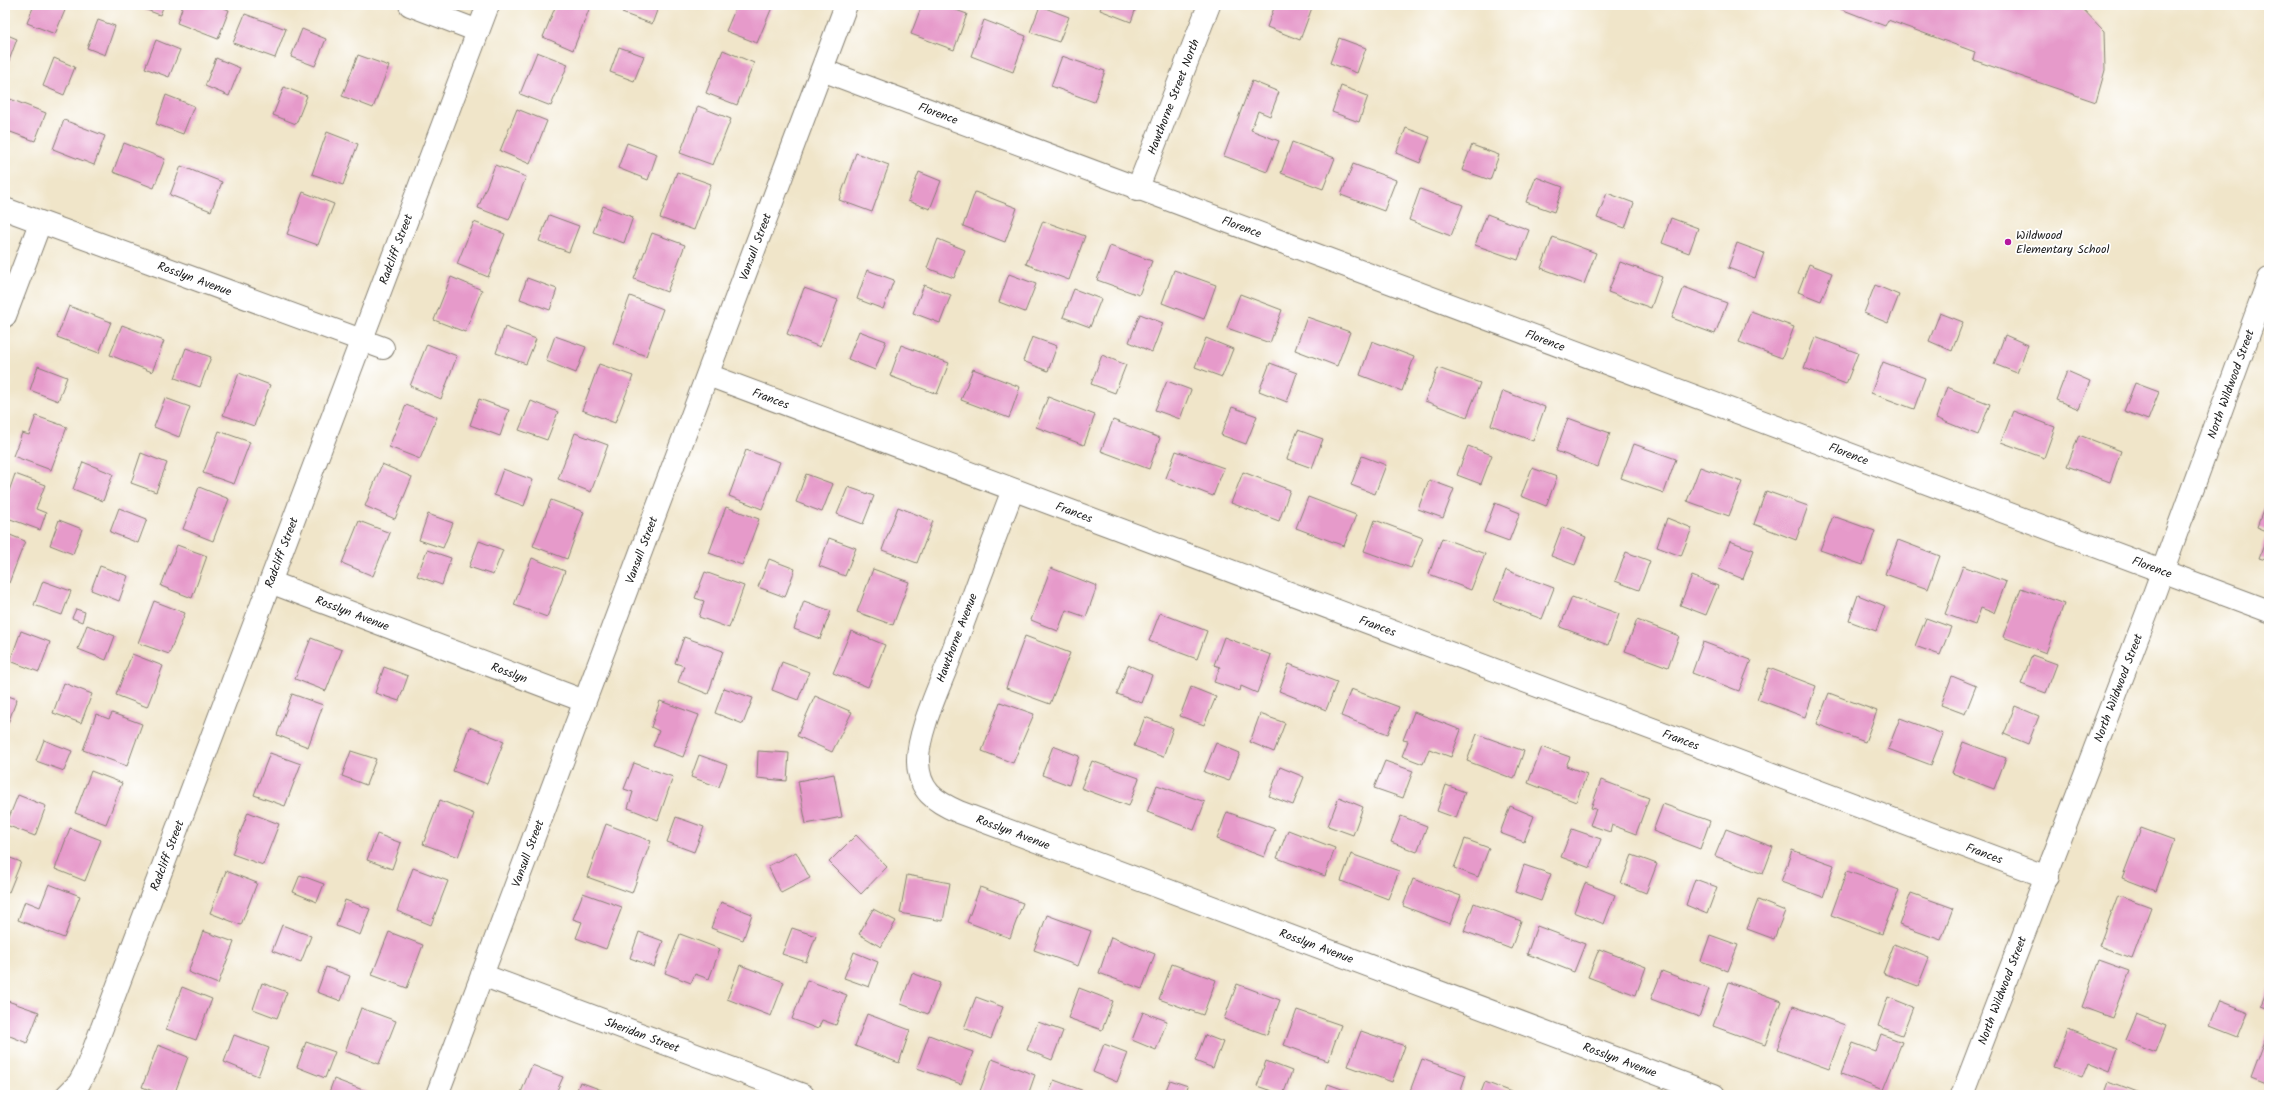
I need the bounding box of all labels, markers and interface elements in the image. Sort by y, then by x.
street label: Hawthorne Street North [1142,36,1204,157]
street label: Florence [916,97,961,130]
street label: Vansull Street [734,210,777,283]
street label: Radcliff Street [374,211,418,287]
street label: Florence [1219,211,1265,243]
place label: Wildwood Elementary School [2016,226,2109,259]
marker: Wildwood Elementary School [2003,237,2013,247]
street label: Rosslyn Avenue [155,256,235,301]
street label: Florence [1522,324,1568,357]
street label: North Wildwood Street [2202,327,2259,441]
street label: Frances [750,383,792,414]
street label: Florence [1826,438,1872,470]
street label: Frances [1053,497,1095,528]
street label: Vansull Street [620,513,663,586]
street label: Radcliff Street [259,514,303,590]
street label: Florence [2129,551,2175,584]
street label: Hawthorne Avenue [931,590,983,685]
street label: Rosslyn Avenue [313,591,393,636]
street label: Frances [1356,610,1399,642]
street label: North Wildwood Street [2089,631,2148,745]
street label: Rosslyn [488,657,530,688]
street label: Frances [1660,724,1702,755]
street label: Rosslyn Avenue [973,810,1053,855]
street label: Radcliff Street [145,817,189,894]
street label: Vansull Street [506,817,549,890]
street label: Frances [1963,838,2005,869]
street label: Rosslyn Avenue [1277,923,1357,969]
street label: North Wildwood Street [1973,933,2032,1047]
street label: Sheridan Street [602,1012,683,1058]
street label: Rosslyn Avenue [1580,1037,1660,1082]

